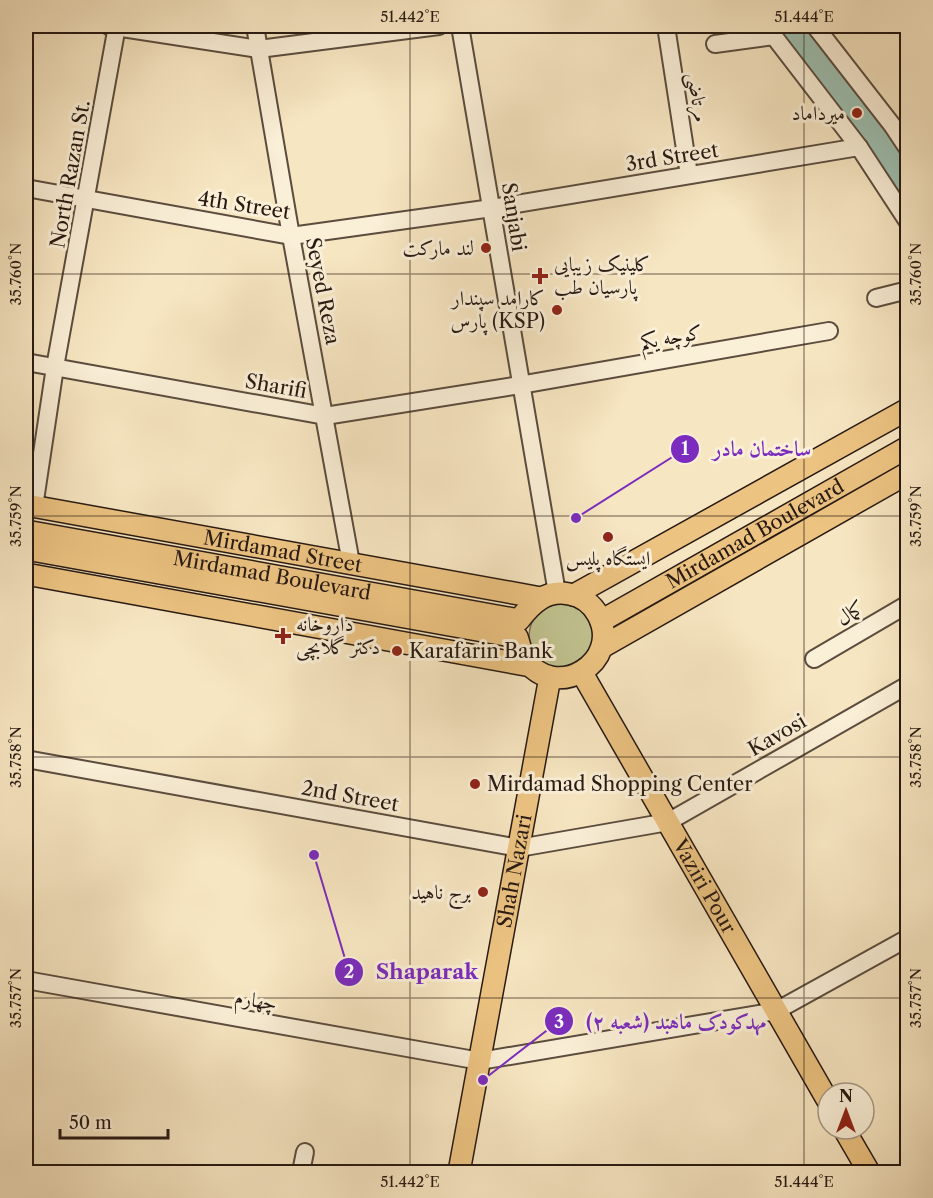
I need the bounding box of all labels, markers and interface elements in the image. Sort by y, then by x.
text: 51.442°E [380,7,440,26]
text: 51.444°E [774,7,834,26]
street label: مرتاضی [679,70,714,124]
street label: North Razan St. [45,98,95,250]
place label: میرداماد [792,101,845,125]
marker: میرداماد [850,106,864,120]
street label: 3rd Street [624,138,720,176]
street label: Sanjabi [497,181,531,253]
street label: 4th Street [196,186,292,224]
street label: Seyed Reza [301,235,345,347]
place label: لند مارکت [403,236,474,260]
marker: لند مارکت [479,241,493,255]
text: 35.760°N [6,243,25,305]
text: 35.760°N [906,243,925,305]
place label: کلینیک زیبایی پارسیان طب [554,252,650,302]
marker: کلینیک زیبایی پارسیان طب [531,267,549,285]
place label: کارامد سپندار پارس (KSP) [450,286,545,336]
marker: کارامد سپندار پارس (KSP) [550,303,564,317]
street label: کوچه یکم [638,320,705,361]
street label: Sharifi [243,369,309,403]
callout: ساختمان مادر [670,430,823,469]
text: ساختمان مادر [711,436,811,462]
text: 1 [681,438,689,460]
street label: Mirdamad Boulevard [662,474,848,594]
text: 35.759°N [6,485,25,547]
text: 35.759°N [906,485,925,547]
street label: Mirdamad Street [202,525,364,577]
marker: ایستگاه پلیس [601,530,615,544]
place label: ایستگاه پلیس [566,545,650,573]
street label: Mirdamad Boulevard [171,546,373,605]
street label: کمال [832,596,868,630]
place label: داروخانه دکتر گلابچی [296,612,380,661]
marker: داروخانه دکتر گلابچی [274,627,292,645]
place label: Karafarin Bank [409,639,554,663]
marker: Karafarin Bank [390,644,404,658]
street label: Kavosi [744,709,810,761]
text: 35.758°N [6,726,25,788]
text: 35.758°N [906,726,925,788]
place label: Mirdamad Shopping Center [487,772,753,796]
street label: 2nd Street [300,776,400,816]
marker: Mirdamad Shopping Center [468,777,482,791]
street label: Shah Nazari [492,812,537,930]
street label: Vaziri Pour [667,834,741,938]
place label: برج ناهید [411,880,471,910]
marker: برج ناهید [476,885,490,899]
callout: Shaparak [334,953,490,992]
text: Shaparak [376,959,479,984]
text: 2 [344,961,354,983]
text: 35.757°N [6,968,25,1028]
text: 35.757°N [906,968,925,1028]
street label: چهارم [232,984,279,1021]
callout: مهدکودک ماهبد (شعبه ۲) [544,1002,778,1041]
text: مهدکودک ماهبد (شعبه ۲) [586,1009,766,1036]
text: 3 [554,1011,564,1033]
north arrow [816,1081,876,1141]
text: N [839,1086,853,1106]
scale bar [60,1102,168,1140]
text: 50 m [69,1112,112,1134]
text: 51.442°E [380,1172,440,1191]
text: 51.444°E [774,1172,834,1191]

